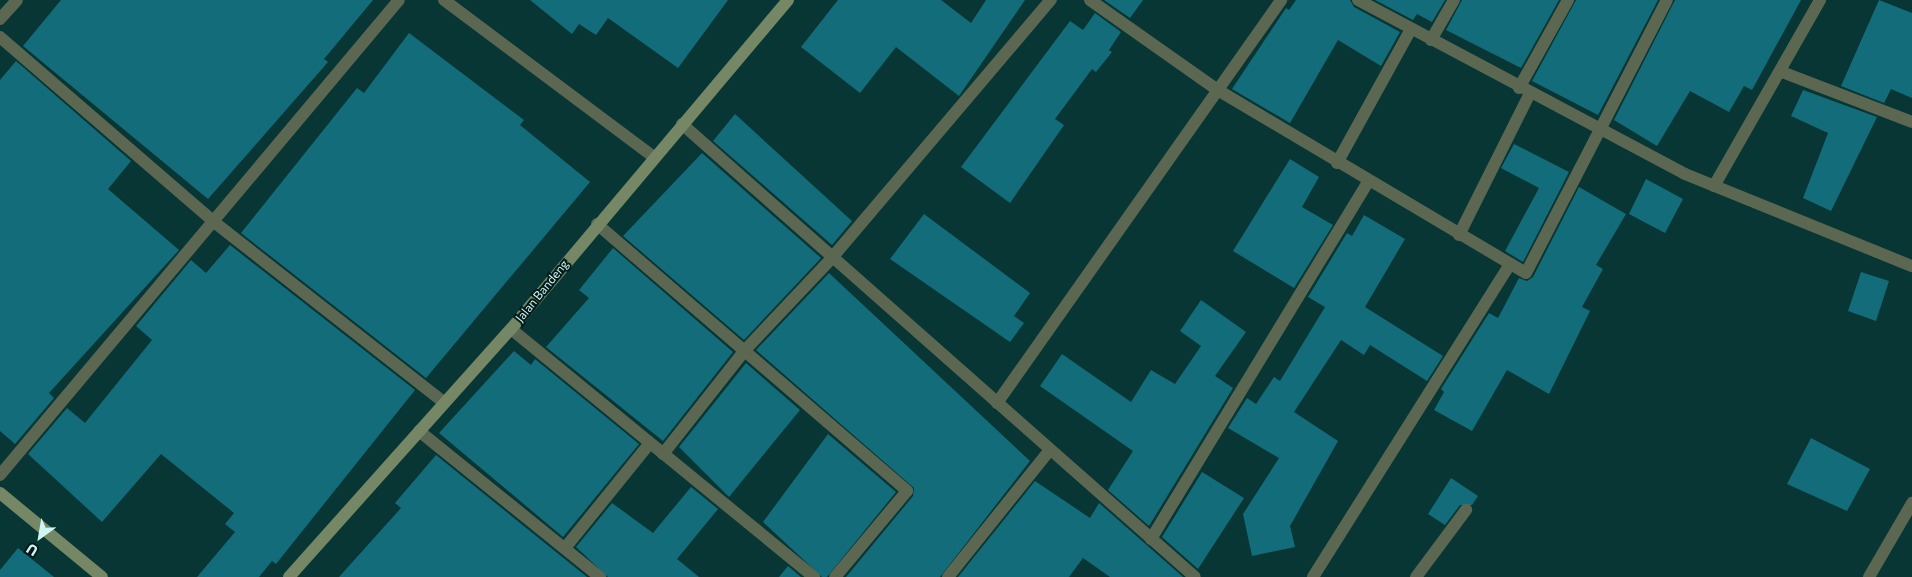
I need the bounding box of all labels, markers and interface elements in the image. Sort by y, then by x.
street label: Jalan Bandeng [513,257,571,325]
north arrow [15,512,65,562]
text: U [23,540,41,560]

